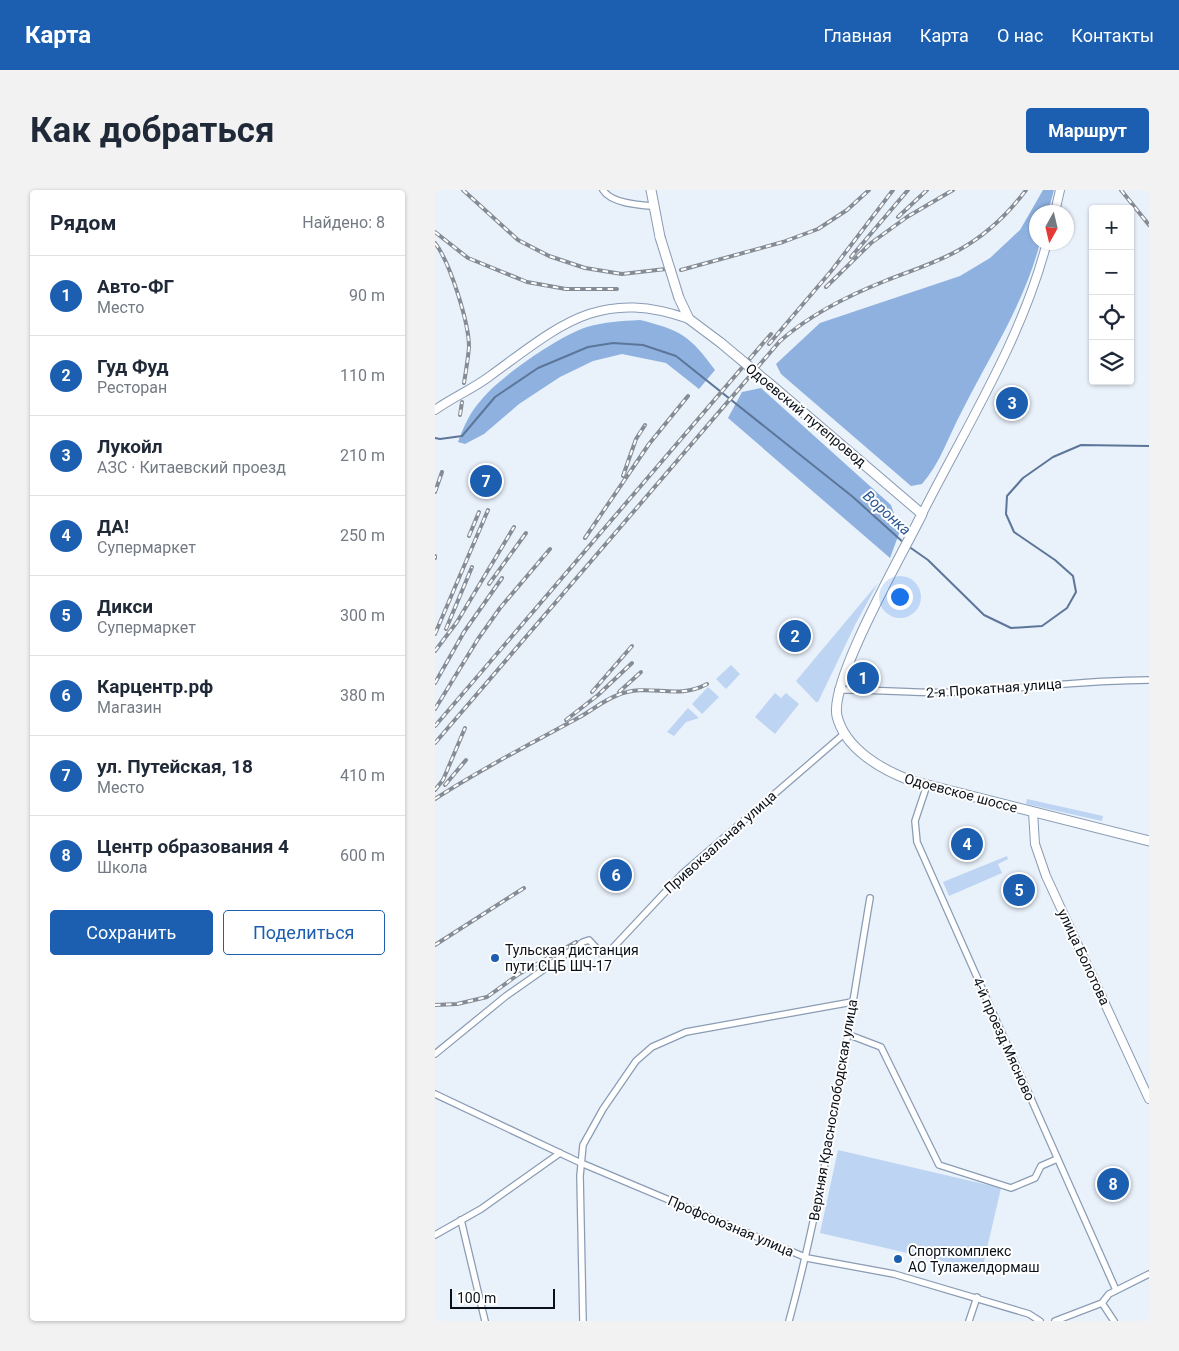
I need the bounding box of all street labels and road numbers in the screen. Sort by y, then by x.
street label: Одоевский путепровод [743,360,870,470]
street label: 2-я Прокатная улица [926,675,1062,701]
street label: Одоевское шоссе [903,770,1019,816]
street label: Привокзальная улица [661,787,779,897]
street label: улица Болотова [1055,906,1113,1008]
street label: 4-й проезд Мясново [970,975,1038,1103]
street label: Верхняя Краснослободская улица [806,998,860,1222]
street label: Профсоюзная улица [666,1192,796,1260]

